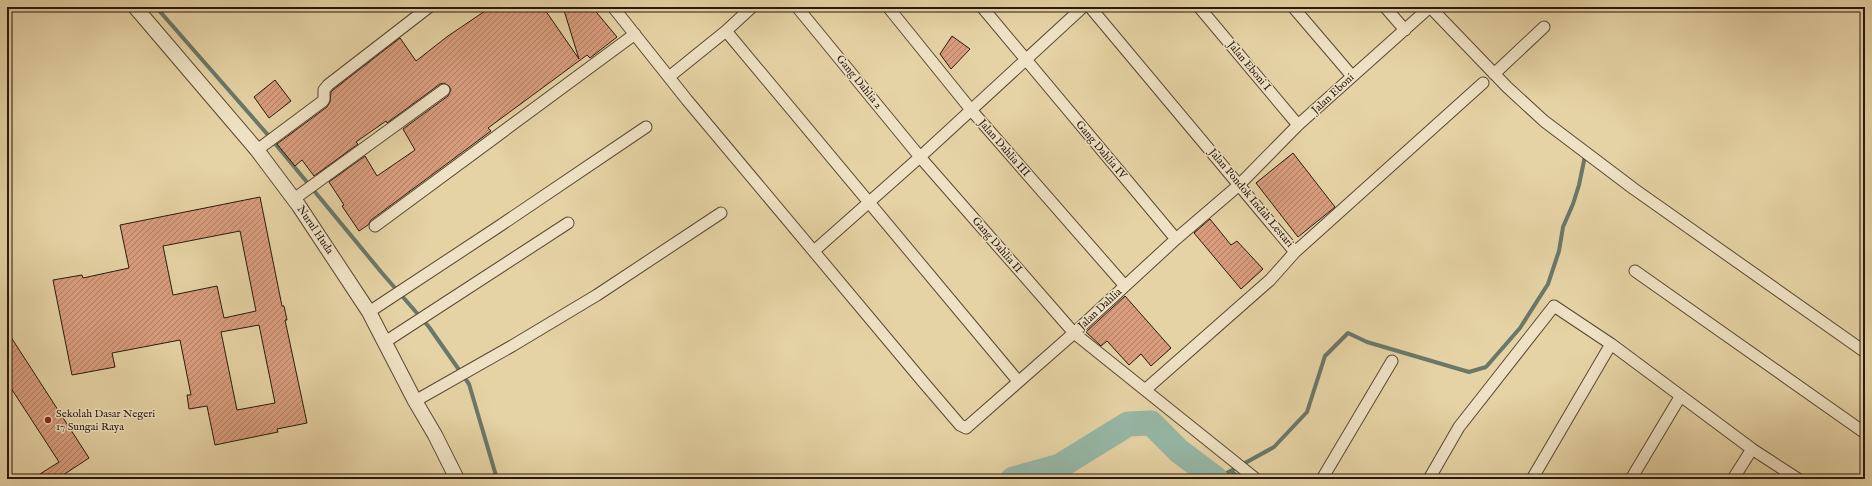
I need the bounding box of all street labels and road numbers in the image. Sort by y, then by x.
street label: Jalan Eboni I [1223,37,1274,94]
street label: Gang Dahlia 2 [833,52,885,112]
street label: Jalan Eboni [1307,71,1357,119]
street label: Jalan Dahlia III [974,115,1033,180]
street label: Gang Dahlia IV [1072,118,1130,183]
street label: Jalan Pondok Indah Lestari [1204,144,1296,250]
street label: Nurul Huda [294,203,337,257]
street label: Gang Dahlia II [969,214,1025,276]
street label: Jalan Dahlia [1074,285,1125,334]

